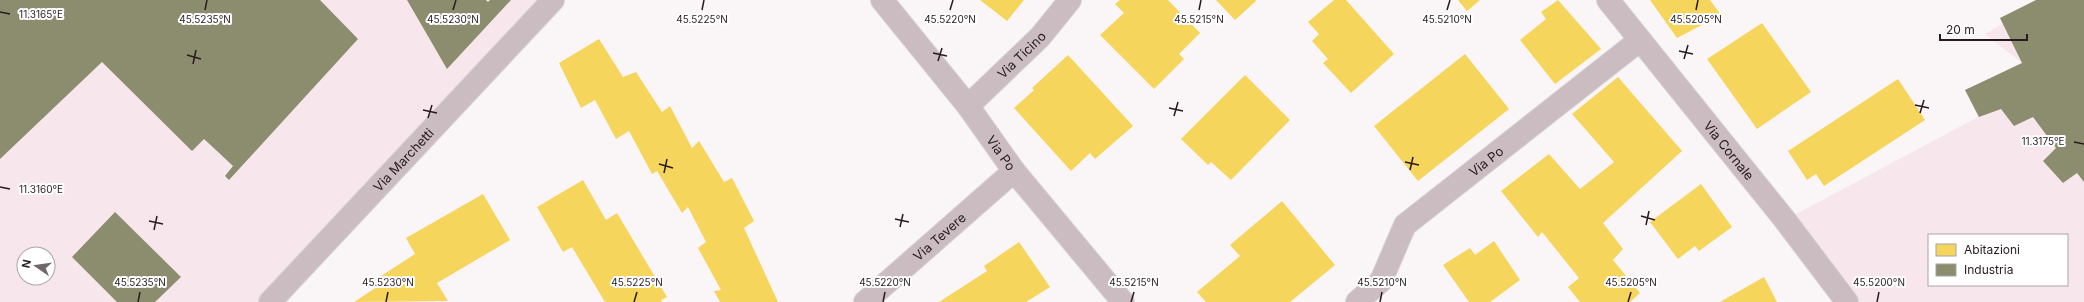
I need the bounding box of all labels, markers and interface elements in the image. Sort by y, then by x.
text: 11.3165°E [19,8,63,20]
text: 45.5235°N [179,13,231,25]
text: 45.5230°N [427,13,479,25]
text: 45.5225°N [676,13,728,25]
text: 45.5220°N [924,13,976,25]
text: 45.5215°N [1174,13,1224,25]
text: 45.5210°N [1422,13,1472,25]
text: 45.5205°N [1670,13,1722,25]
scale bar [1940,16,2027,42]
text: 20 m [1946,22,1975,37]
street label: Via Ticino [994,28,1049,82]
street label: Via Cornale [1700,118,1758,183]
street label: Via Marchetti [370,125,437,195]
street label: Via Po [983,132,1019,174]
text: 11.3175°E [2021,135,2065,147]
street label: Via Po [1466,143,1507,180]
text: 11.3160°E [19,183,63,195]
street label: Via Tevere [910,209,969,264]
legend [1928,234,2068,286]
text: Abitazioni [1964,242,2020,257]
north arrow [16,246,56,286]
text: N [18,258,34,269]
text: Industria [1964,262,2013,277]
text: 45.5235°N [114,276,166,288]
text: 45.5230°N [362,276,414,288]
text: 45.5225°N [611,276,663,288]
text: 45.5220°N [859,276,911,288]
text: 45.5215°N [1109,276,1159,288]
text: 45.5210°N [1357,276,1407,288]
text: 45.5205°N [1605,276,1657,288]
text: 45.5200°N [1853,276,1905,288]

